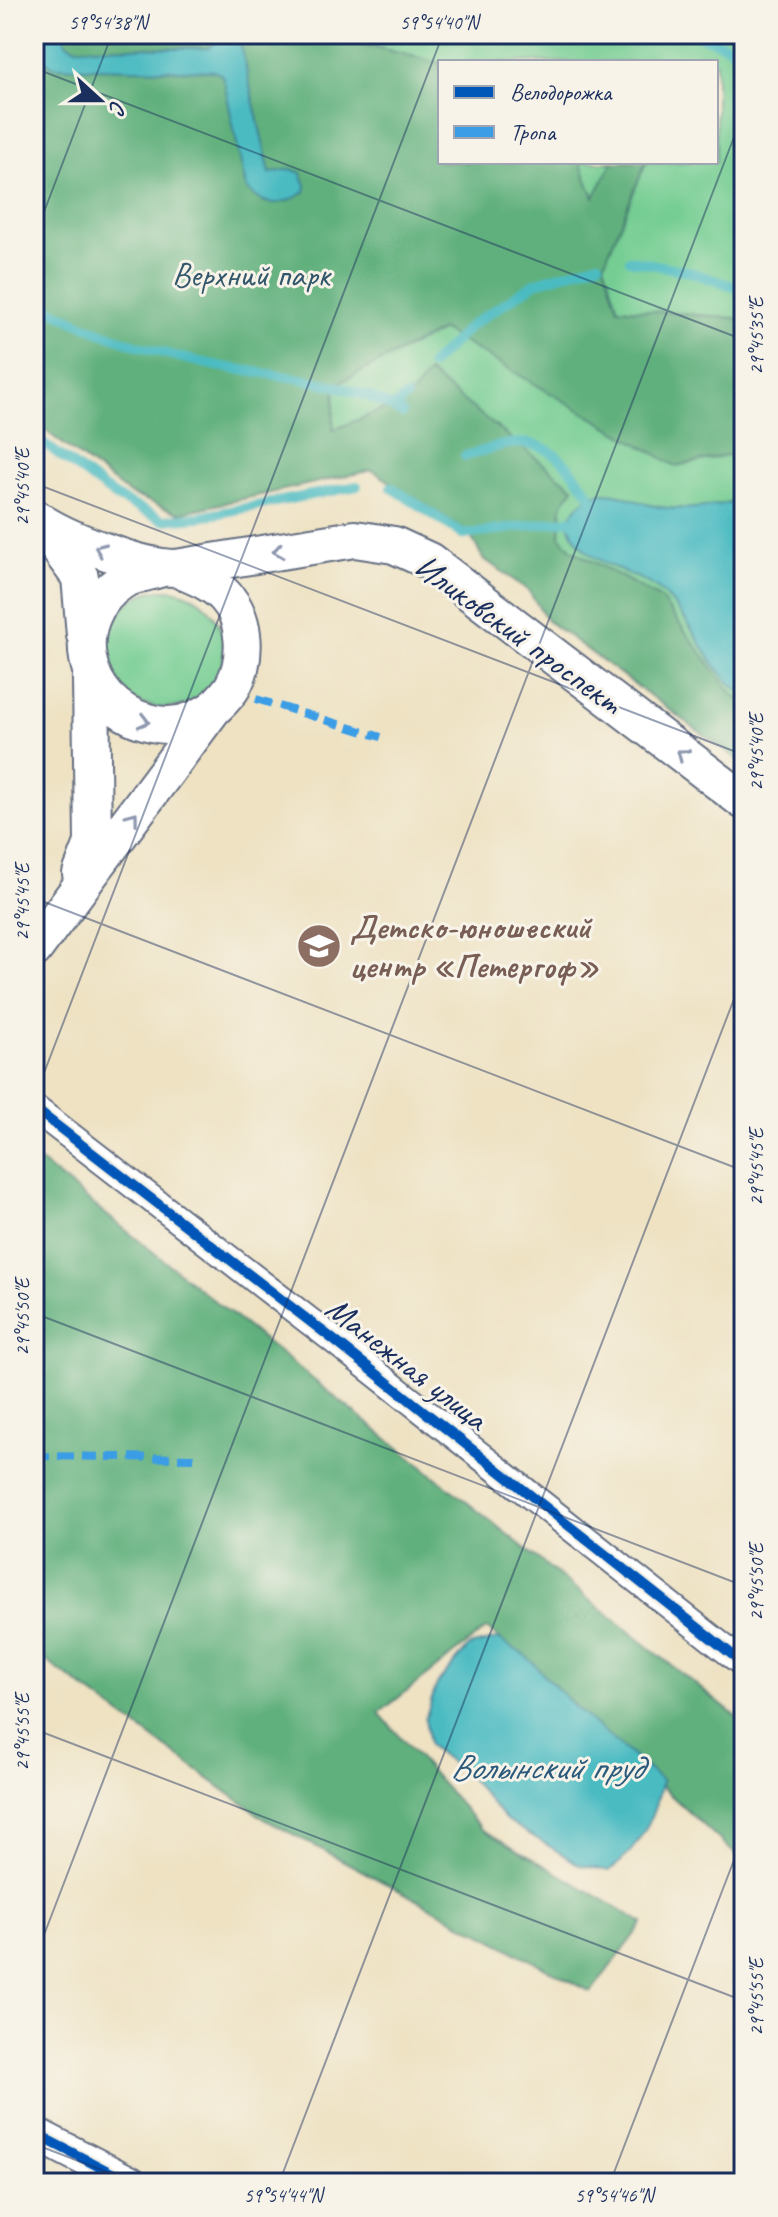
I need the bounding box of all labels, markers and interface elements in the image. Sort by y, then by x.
text: 59°54'38"N [69,10,150,35]
text: 59°54'40"N [400,10,481,35]
north arrow [60,60,140,140]
legend [438,60,718,164]
text: Велодорожка [510,77,613,107]
text: С [102,97,133,120]
text: Тропа [510,117,557,147]
park label: Верхний парк [172,253,333,296]
text: 29°45'35"E [744,295,769,375]
text: 29°45'40"E [10,446,35,526]
one-way arrow [271,542,284,559]
one-way arrow [94,543,108,559]
street label: Иликовский проспект [407,544,632,724]
text: 29°45'40"E [744,711,769,791]
one-way arrow [136,712,150,729]
one-way arrow [676,749,691,763]
one-way arrow [123,811,138,825]
text: 29°45'45"E [10,861,35,941]
place label: Детско-юношеский центр «Петергоф» [350,905,599,987]
school or university icon: Детско-юношеский центр «Петергоф» [295,922,343,970]
text: 29°45'45"E [744,1126,769,1206]
text: 29°45'50"E [10,1276,35,1356]
street label: Манежная улица [317,1286,498,1441]
text: 29°45'50"E [744,1541,769,1621]
text: 29°45'55"E [10,1691,35,1771]
water label: Волынский пруд [450,1744,650,1790]
text: 29°45'55"E [744,1956,769,2036]
text: 59°54'44"N [244,2183,325,2208]
text: 59°54'46"N [575,2183,656,2208]

